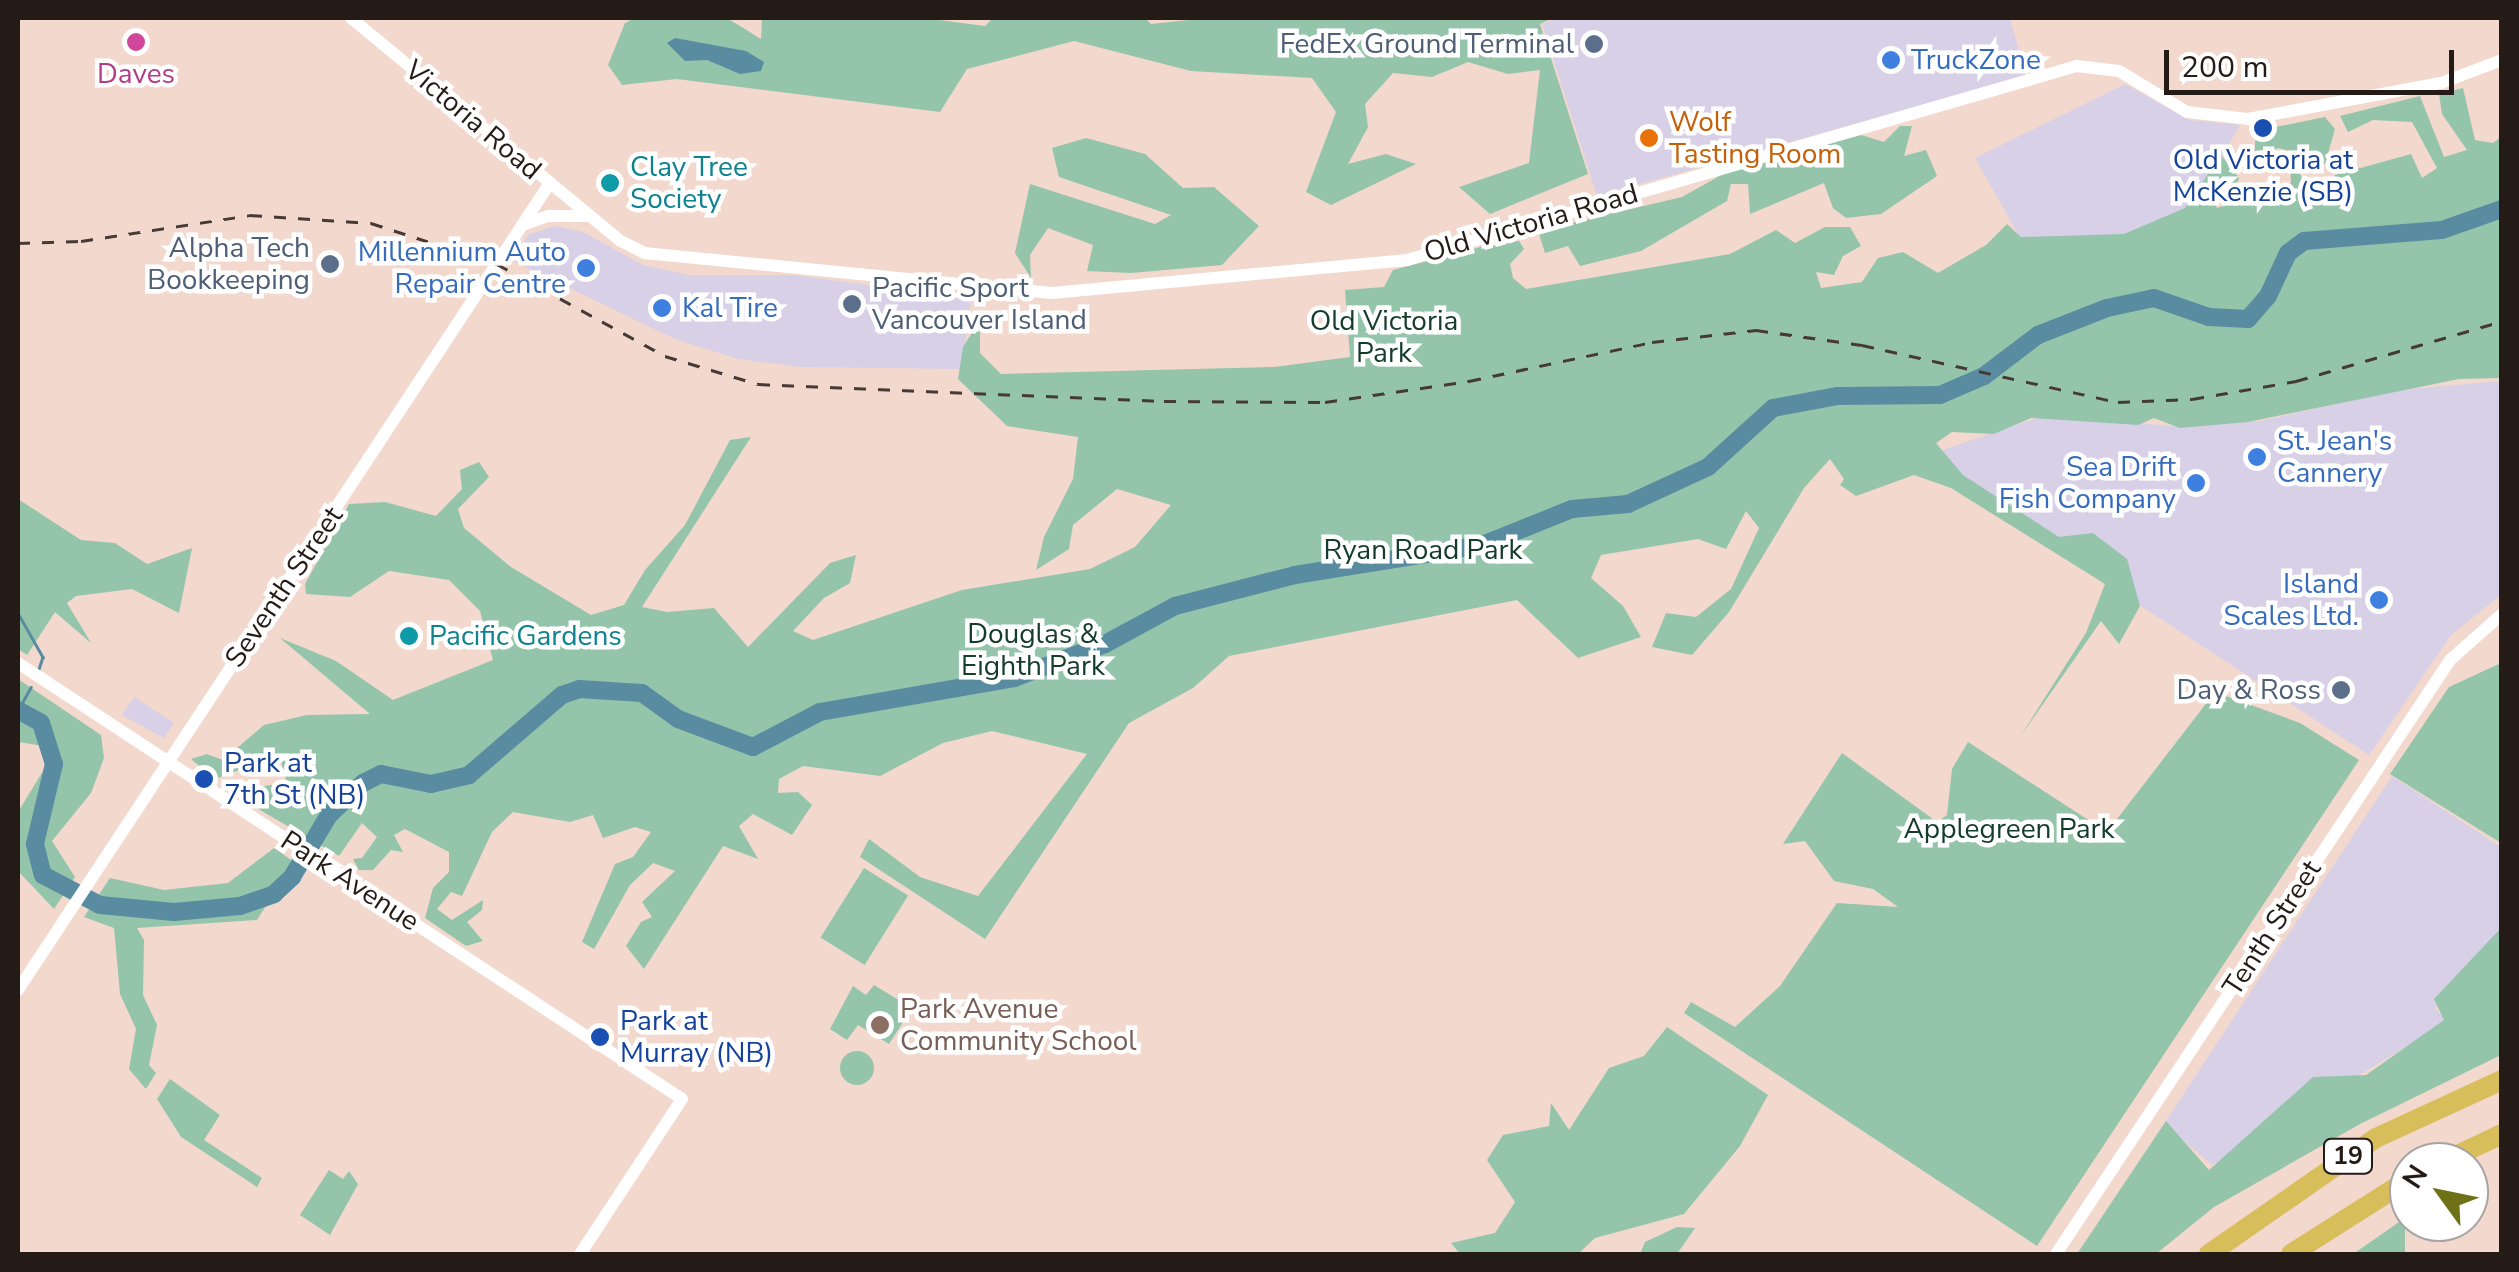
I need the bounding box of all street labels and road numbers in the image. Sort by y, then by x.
street label: Victoria Road [398,53,548,187]
street label: Old Victoria Road [1420,176,1642,270]
street label: Seventh Street [218,500,350,674]
street label: Park Avenue [274,824,426,938]
street label: Tenth Street [2216,854,2328,1002]
road number: 19 [2323,1136,2373,1176]

